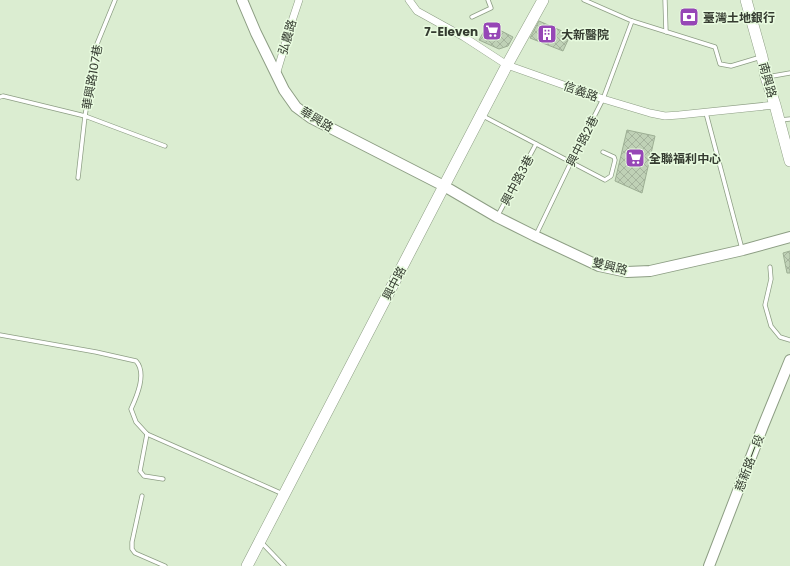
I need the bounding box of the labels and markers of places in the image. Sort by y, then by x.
bank icon: 臺灣土地銀行 [678,6,700,28]
place label: 臺灣土地銀行 [703,9,775,26]
supermarket icon: 7-Eleven [481,20,503,42]
place label: 7-Eleven [424,23,478,40]
building icon: 大新醫院 [536,23,558,45]
place label: 大新醫院 [561,26,609,43]
supermarket icon: 全聯福利中心 [624,147,646,169]
place label: 全聯福利中心 [649,150,721,167]

